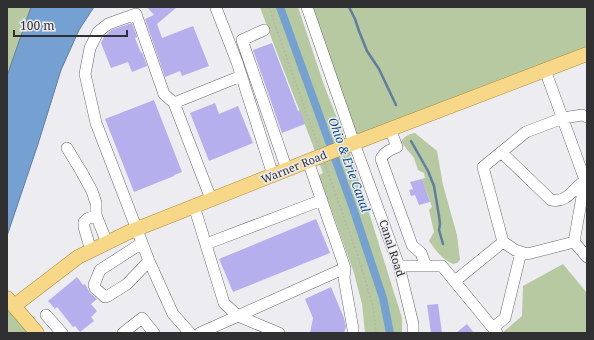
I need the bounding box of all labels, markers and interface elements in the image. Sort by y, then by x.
scale bar [14,12,127,38]
text: 100 m [20,17,55,34]
water label: Ohio & Erie Canal [324,115,375,215]
street label: Warner Road [259,146,329,187]
street label: Canal Road [376,217,409,278]

